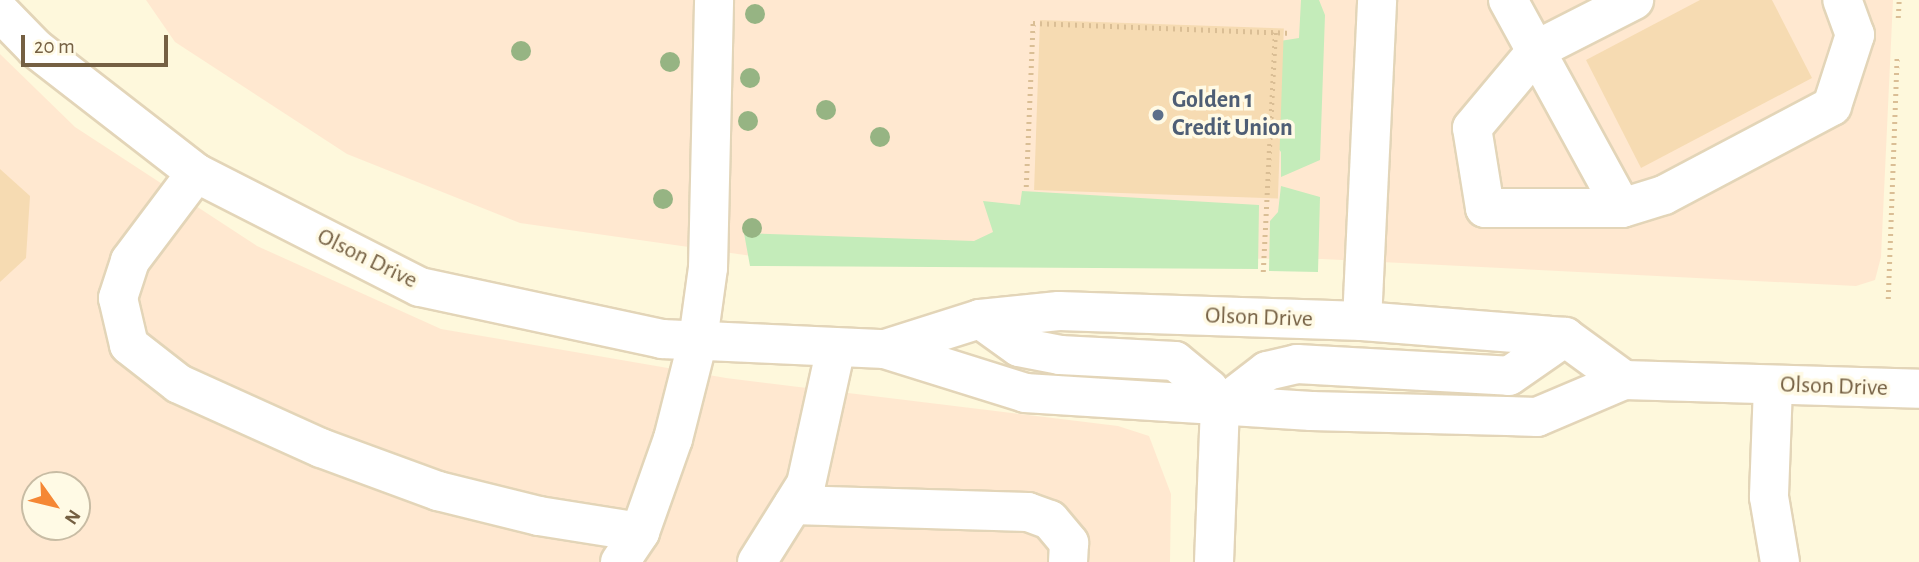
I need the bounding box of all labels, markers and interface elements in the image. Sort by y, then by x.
scale bar [24,21,172,65]
text: 20 m [34,36,75,57]
place label: Golden 1 Credit Union [1172,87,1293,143]
marker: Golden 1 Credit Union [1150,107,1166,123]
street label: Olson Drive [312,222,422,296]
street label: Olson Drive [1205,302,1313,334]
street label: Olson Drive [1780,371,1888,403]
north arrow [21,471,91,541]
text: N [61,506,84,528]

